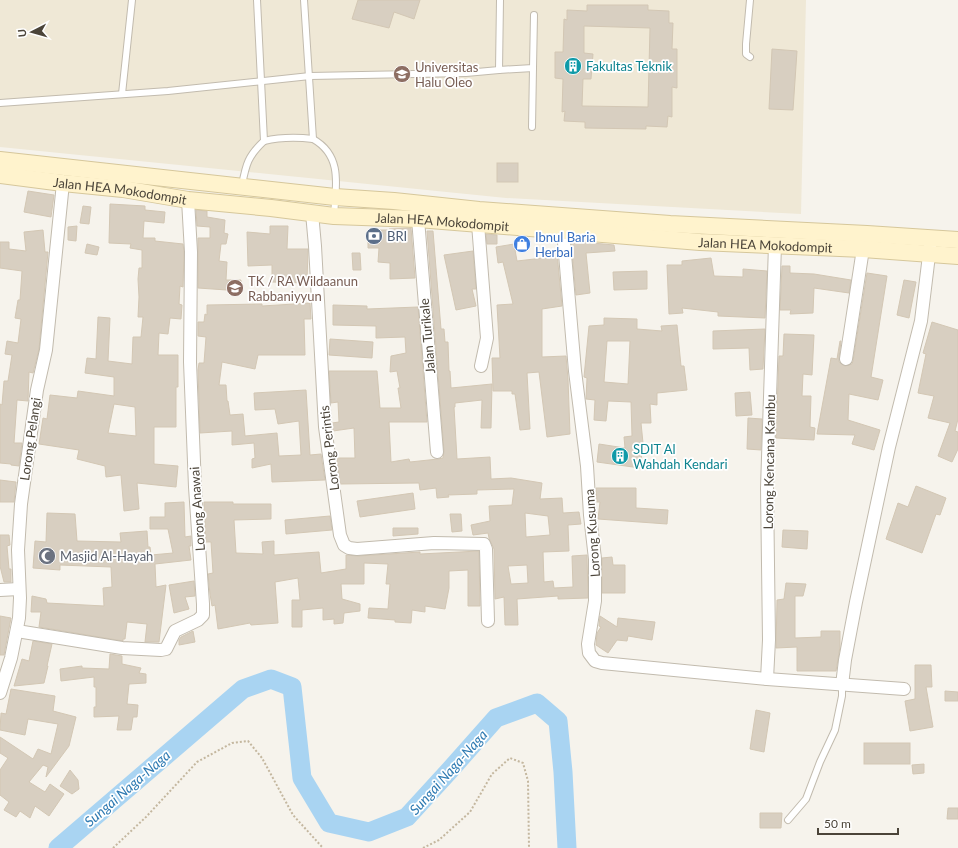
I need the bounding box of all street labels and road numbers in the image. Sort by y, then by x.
street label: Jalan HEA Mokodompit [52,174,188,208]
street label: Jalan HEA Mokodompit [375,209,510,234]
street label: Jalan HEA Mokodompit [698,234,833,256]
street label: Jalan Turikale [416,297,438,374]
street label: Lorong Kencana Kambu [760,394,778,530]
street label: Lorong Pelangi [16,396,44,482]
street label: Lorong Perintis [316,404,342,492]
street label: Lorong Anawai [186,466,208,552]
street label: Lorong Kusuma [581,488,603,578]

